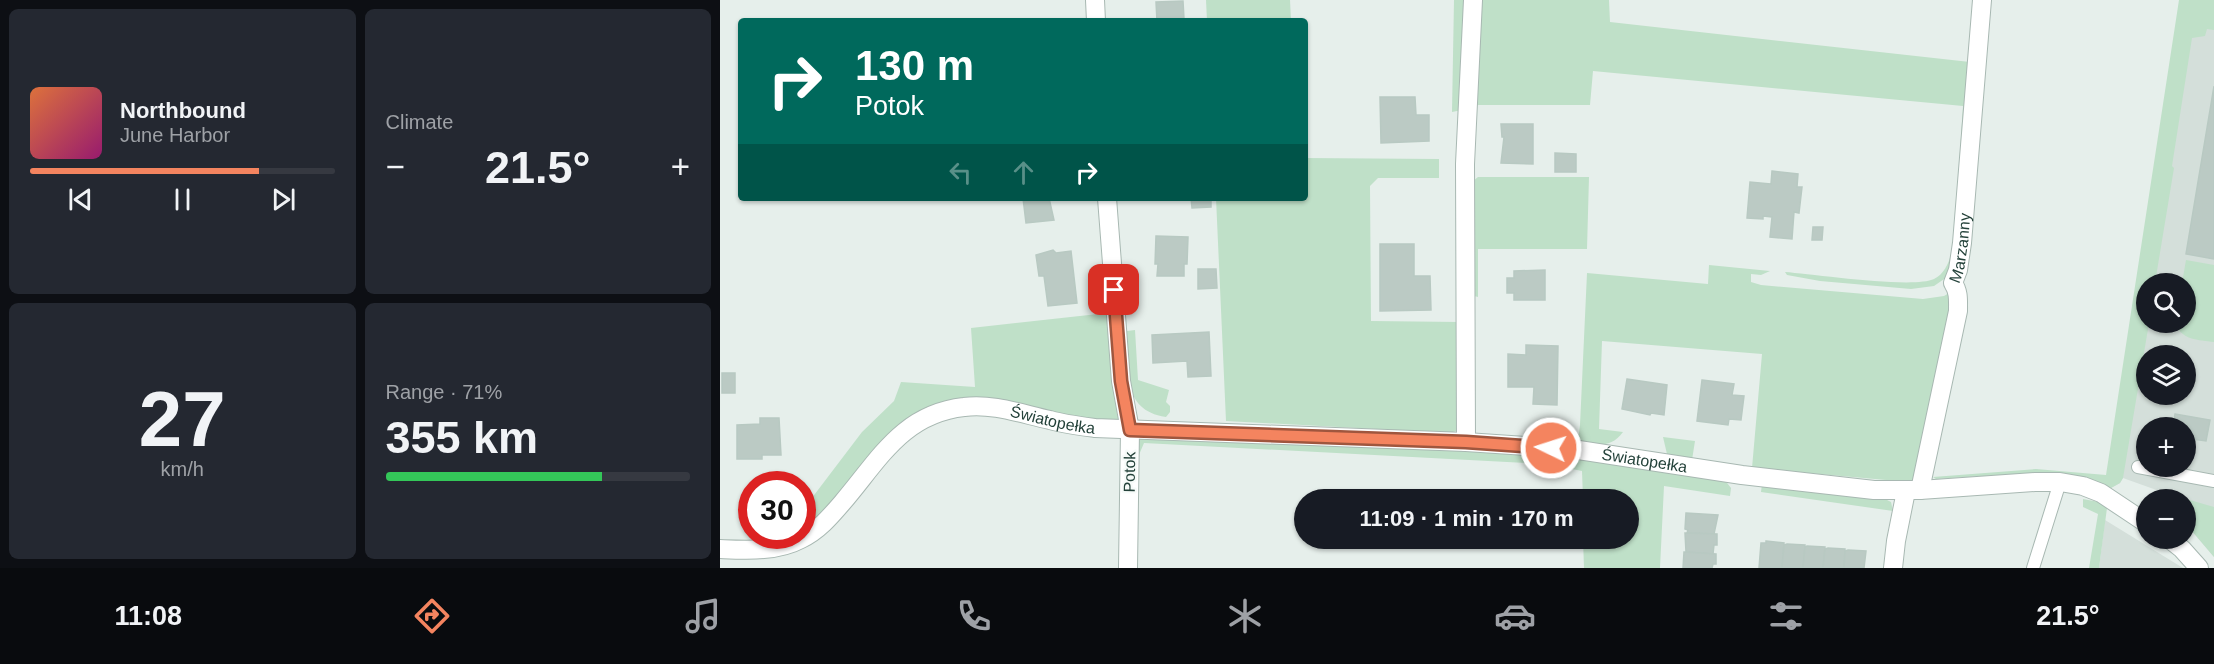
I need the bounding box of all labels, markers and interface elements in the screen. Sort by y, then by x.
icon: right [756,42,834,120]
text: 130 m [855,42,974,89]
text: Potok [855,91,924,121]
text: Northbound [120,98,246,123]
text: Climate [386,111,453,133]
text: June Harbor [120,124,230,146]
text: 21.5° [485,142,591,193]
text: − [386,148,405,185]
text: + [671,148,690,185]
icon: left [944,156,977,189]
icon: ahead [1007,156,1040,189]
icon: right [1070,156,1103,189]
icon: previous [64,183,97,216]
icon: pause [166,183,199,216]
icon: next [267,183,300,216]
street label: Marzanny [1946,212,1973,285]
pin [1088,264,1139,315]
icon: arrive [1097,273,1130,306]
map controls [2136,273,2196,549]
button: search [2136,273,2196,333]
button: layers [2136,345,2196,405]
text: 27 [139,375,226,463]
text: Range · 71% [386,381,502,403]
street label: Światopełka [1009,402,1096,437]
text: 355 km [386,412,538,463]
position arrow [1519,416,1583,480]
button: + [2136,417,2196,477]
street label: Światopełka [1601,445,1689,476]
street label: Potok [1121,450,1138,493]
text: km/h [161,458,204,480]
speed limit sign: 30 [738,471,816,549]
button: − [2136,489,2196,549]
text: 11:09 · 1 min · 170 m [1360,506,1574,531]
icon: directions [411,595,453,637]
icon: music [682,595,724,637]
icon: phone [953,595,995,637]
icon: climate [1224,595,1266,637]
icon: car [1494,595,1536,637]
icon: filters [1765,595,1807,637]
text: 11:08 [114,601,182,631]
text: 21.5° [2036,601,2100,631]

